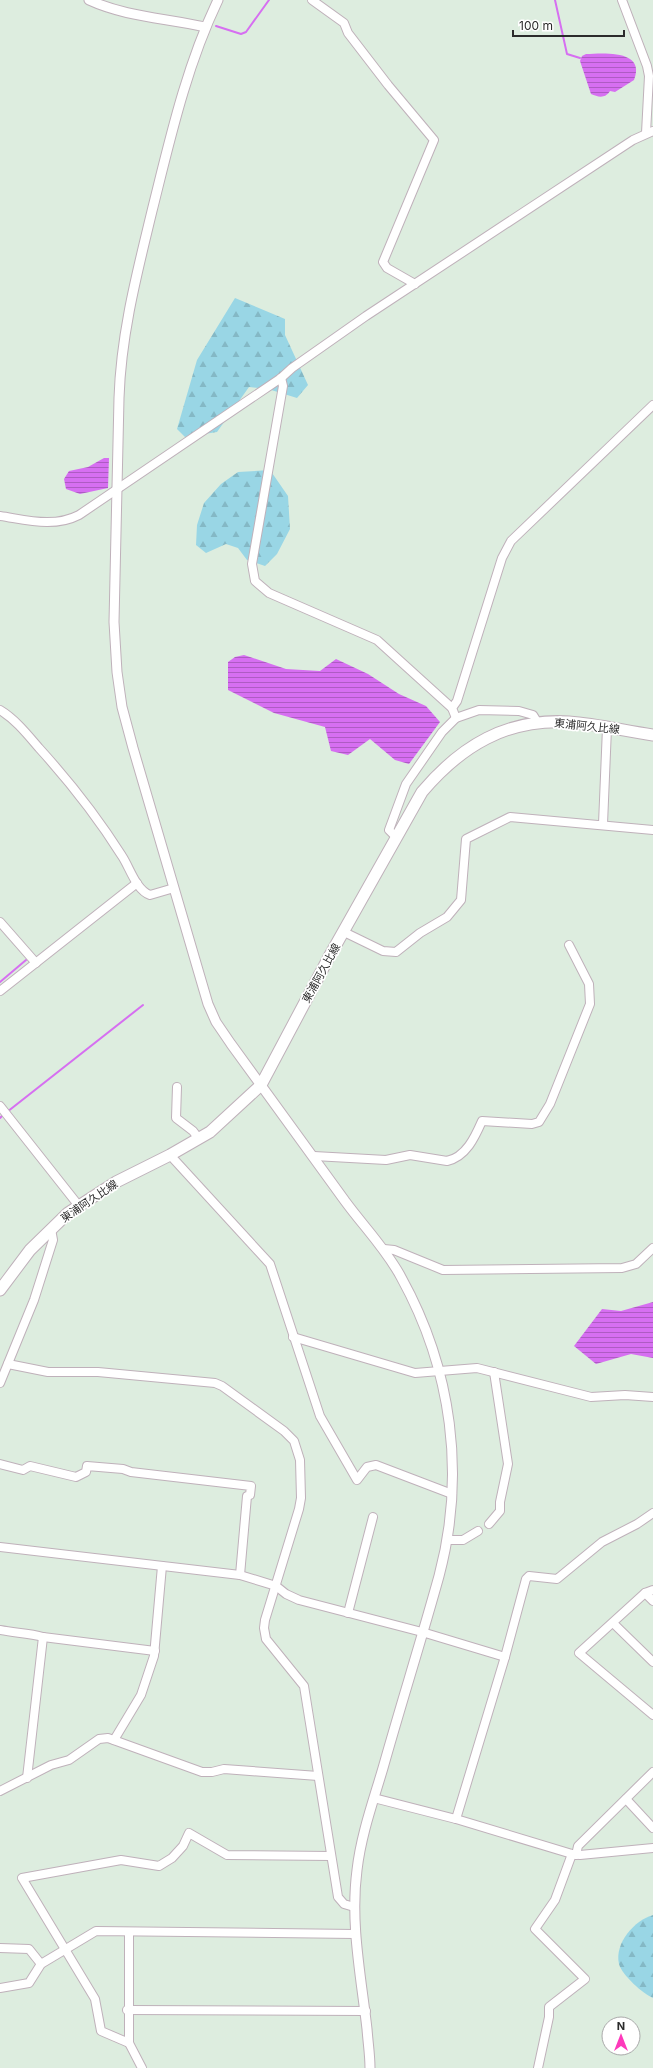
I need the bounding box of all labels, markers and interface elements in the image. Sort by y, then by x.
scale bar [513,12,624,38]
text: 100 m [519,18,553,33]
street label: 東浦阿久比線 [553,716,621,736]
street label: 東浦阿久比線 [299,941,343,1005]
street label: 東浦阿久比線 [58,1177,120,1225]
north arrow [601,2016,641,2056]
text: N [617,2019,625,2033]

